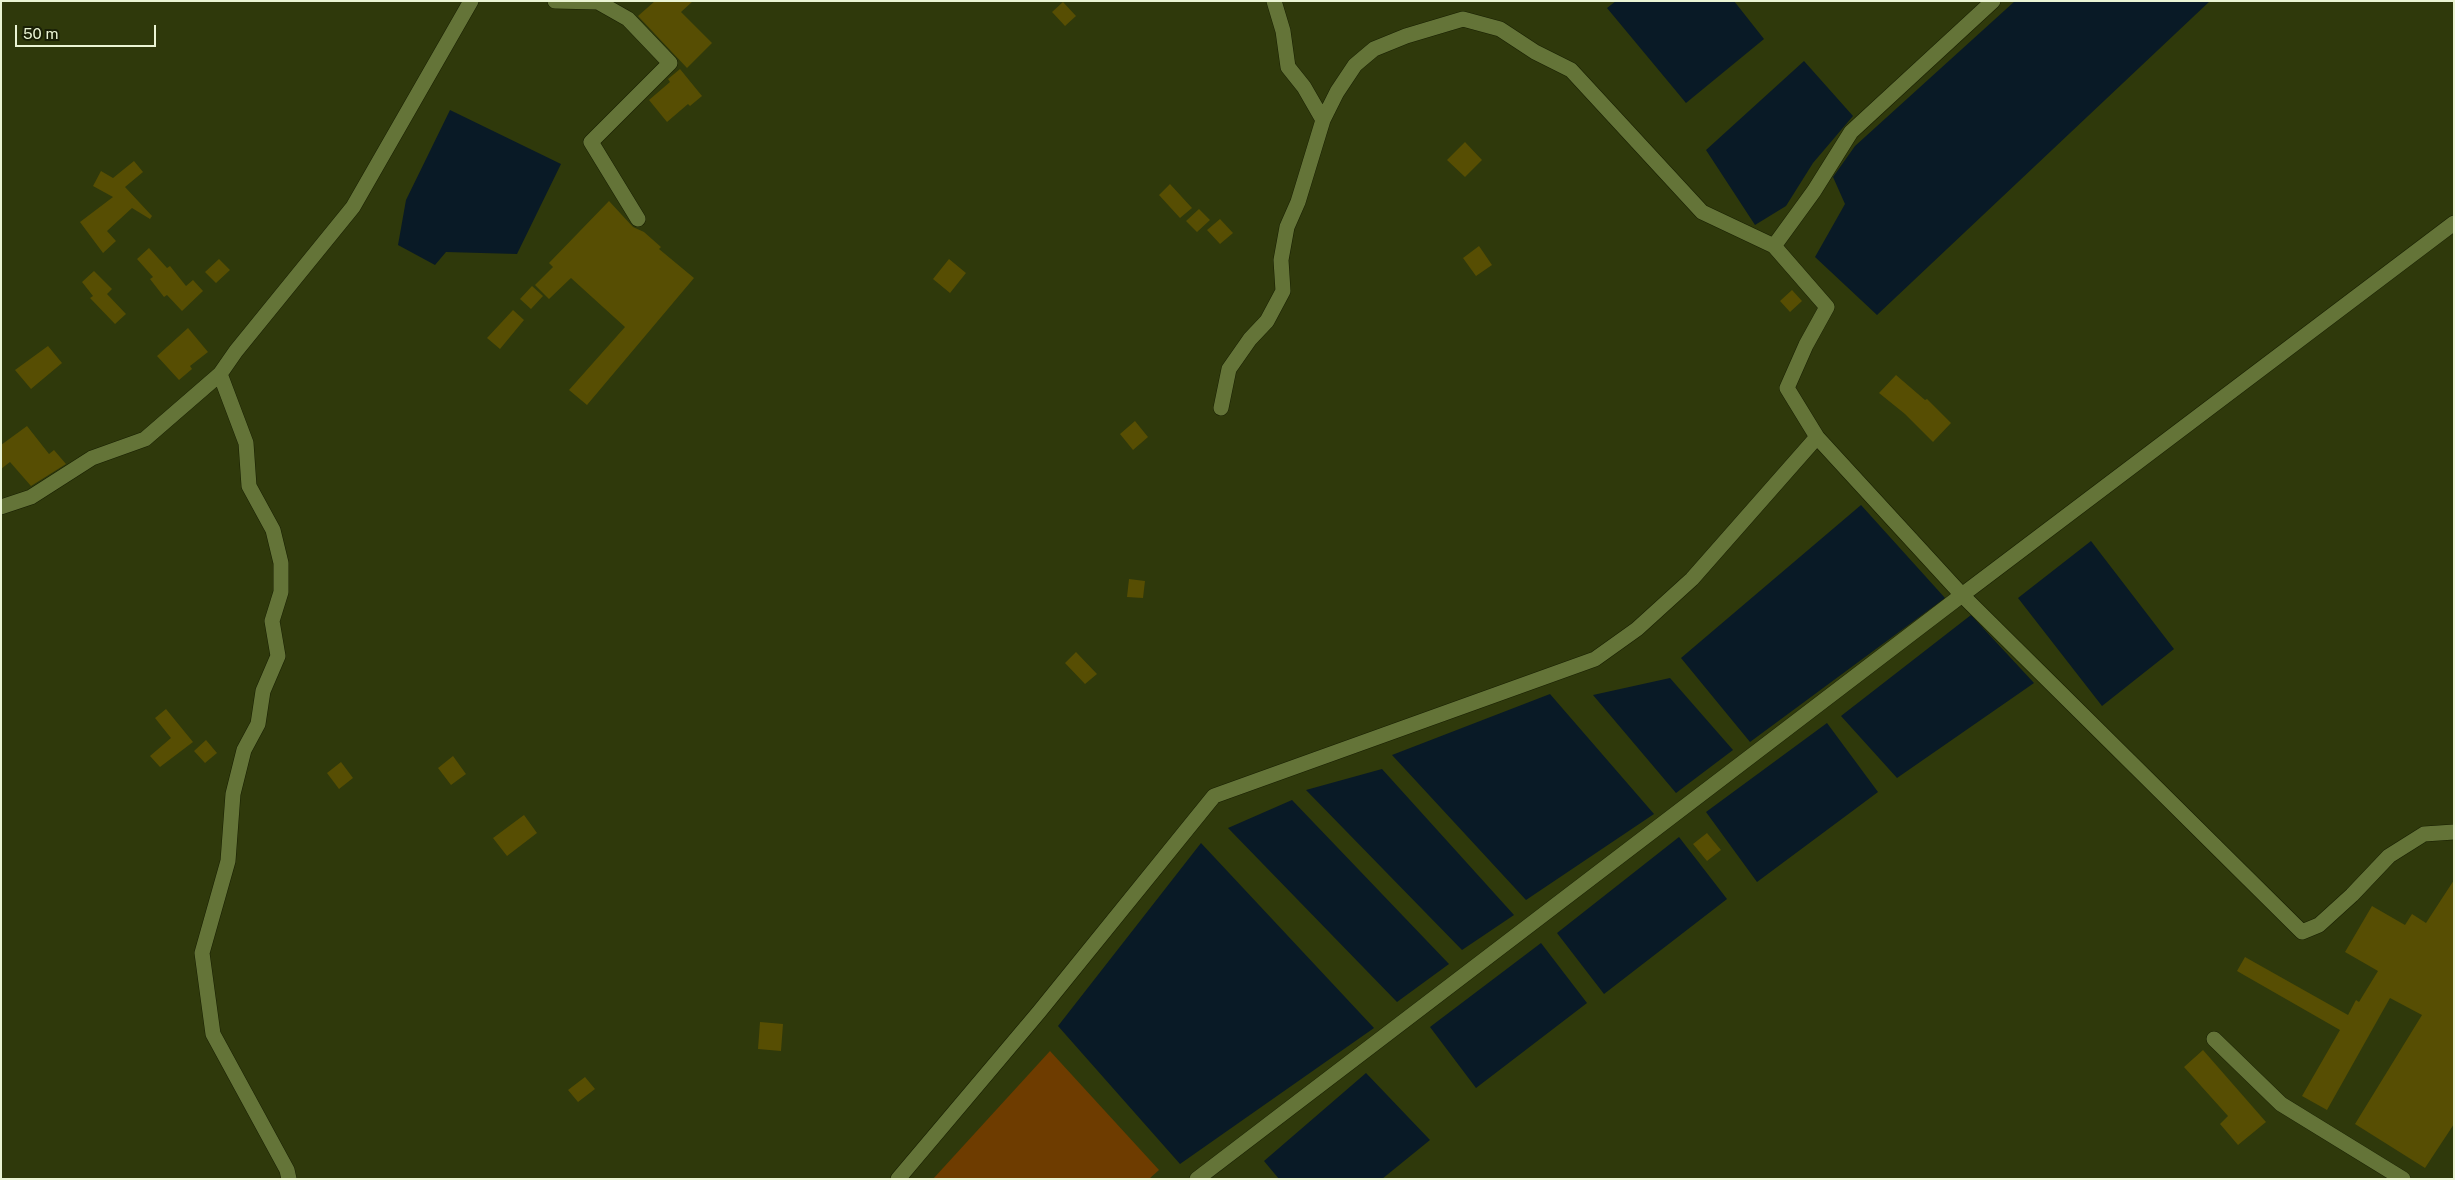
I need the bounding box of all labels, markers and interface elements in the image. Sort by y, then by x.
scale bar [18,15,159,47]
text: 50 m [23,25,58,42]

